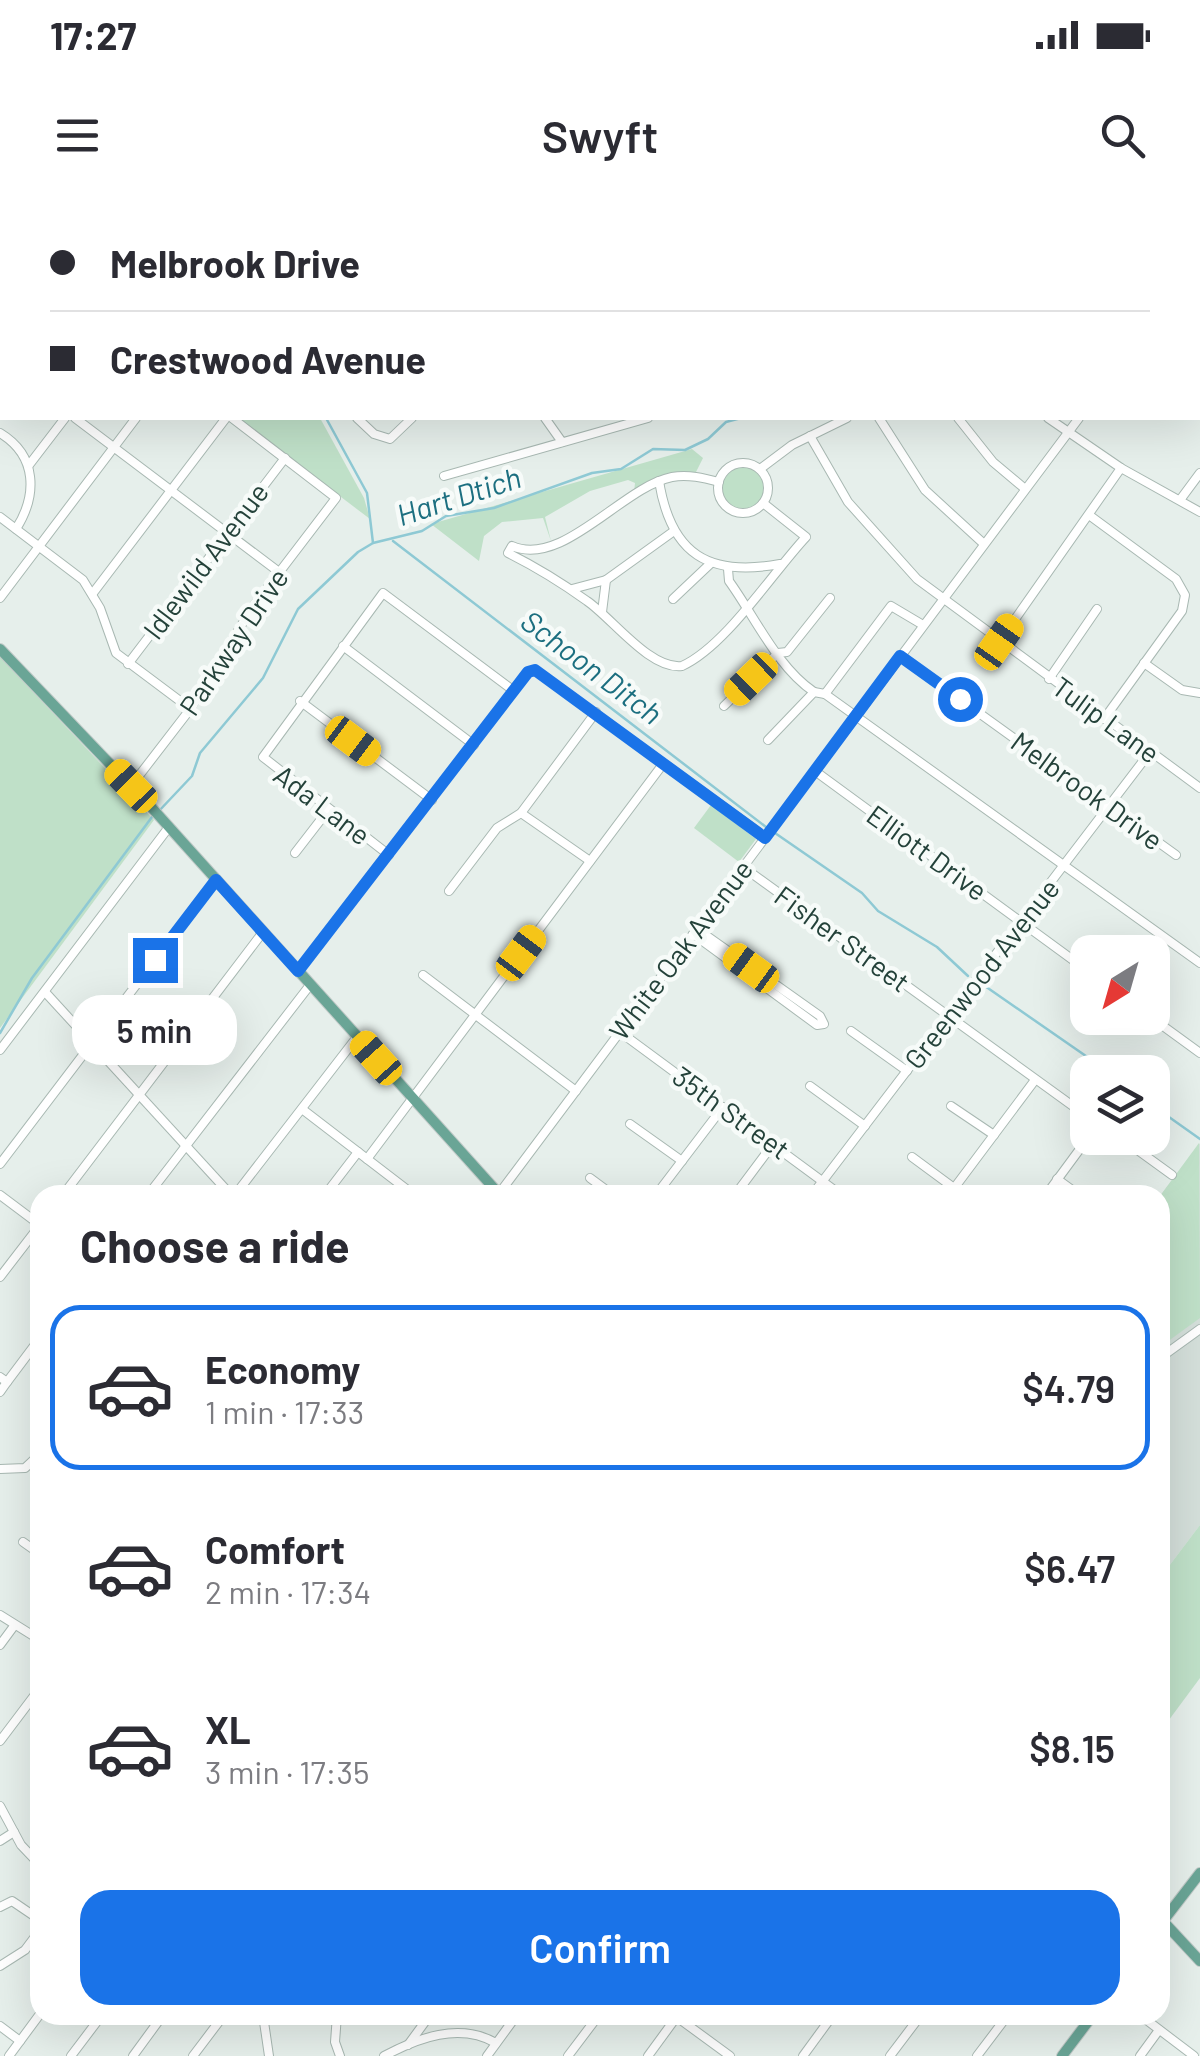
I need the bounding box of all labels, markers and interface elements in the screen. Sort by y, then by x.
text: 17:27 [50,12,136,58]
icon: menu [50,108,105,163]
text: Swyft [542,108,658,162]
icon: search [1095,108,1150,163]
text: Melbrook Drive [110,240,360,286]
text: Crestwood Avenue [110,336,426,382]
water label: Hart Dtich [392,458,525,532]
street label: Idlewild Avenue [135,475,275,645]
street label: Parkway Drive [172,561,295,721]
water label: Schoon Ditch [515,602,670,731]
car [970,609,1028,675]
car [719,647,783,711]
street label: Tulip Lane [1046,669,1167,770]
route start [938,677,983,722]
car [320,711,386,771]
street label: Melbrook Drive [1005,724,1170,857]
car [99,754,163,818]
street label: Ada Lane [268,757,378,851]
street label: Elliott Drive [861,797,994,907]
street label: White Oak Avenue [601,852,759,1046]
street label: Greenwood Avenue [896,872,1066,1075]
street label: Fisher Street [768,878,917,999]
car [491,920,551,986]
north arrow [1070,935,1170,1035]
map controls [1070,935,1170,1155]
route end [133,938,178,983]
car [718,938,784,998]
callout: 5 min [72,995,238,1065]
text: 5 min [117,1011,192,1049]
car [345,1026,407,1090]
button: layers [1070,1055,1170,1155]
street label: 35th Street [667,1058,797,1166]
text: Choose a ride [80,1218,350,1272]
icon: car [85,1343,175,1433]
text: Economy [205,1346,360,1392]
text: $4.79 [1022,1365,1115,1411]
text: 1 min · 17:33 [205,1392,364,1430]
icon: car [85,1523,175,1613]
text: Comfort [205,1526,345,1572]
text: $6.47 [1024,1545,1115,1591]
text: 2 min · 17:34 [205,1572,371,1610]
icon: car [85,1703,175,1793]
text: XL [205,1706,251,1752]
text: $8.15 [1029,1725,1115,1771]
text: 3 min · 17:35 [205,1752,369,1790]
button: Confirm [80,1890,1120,2005]

